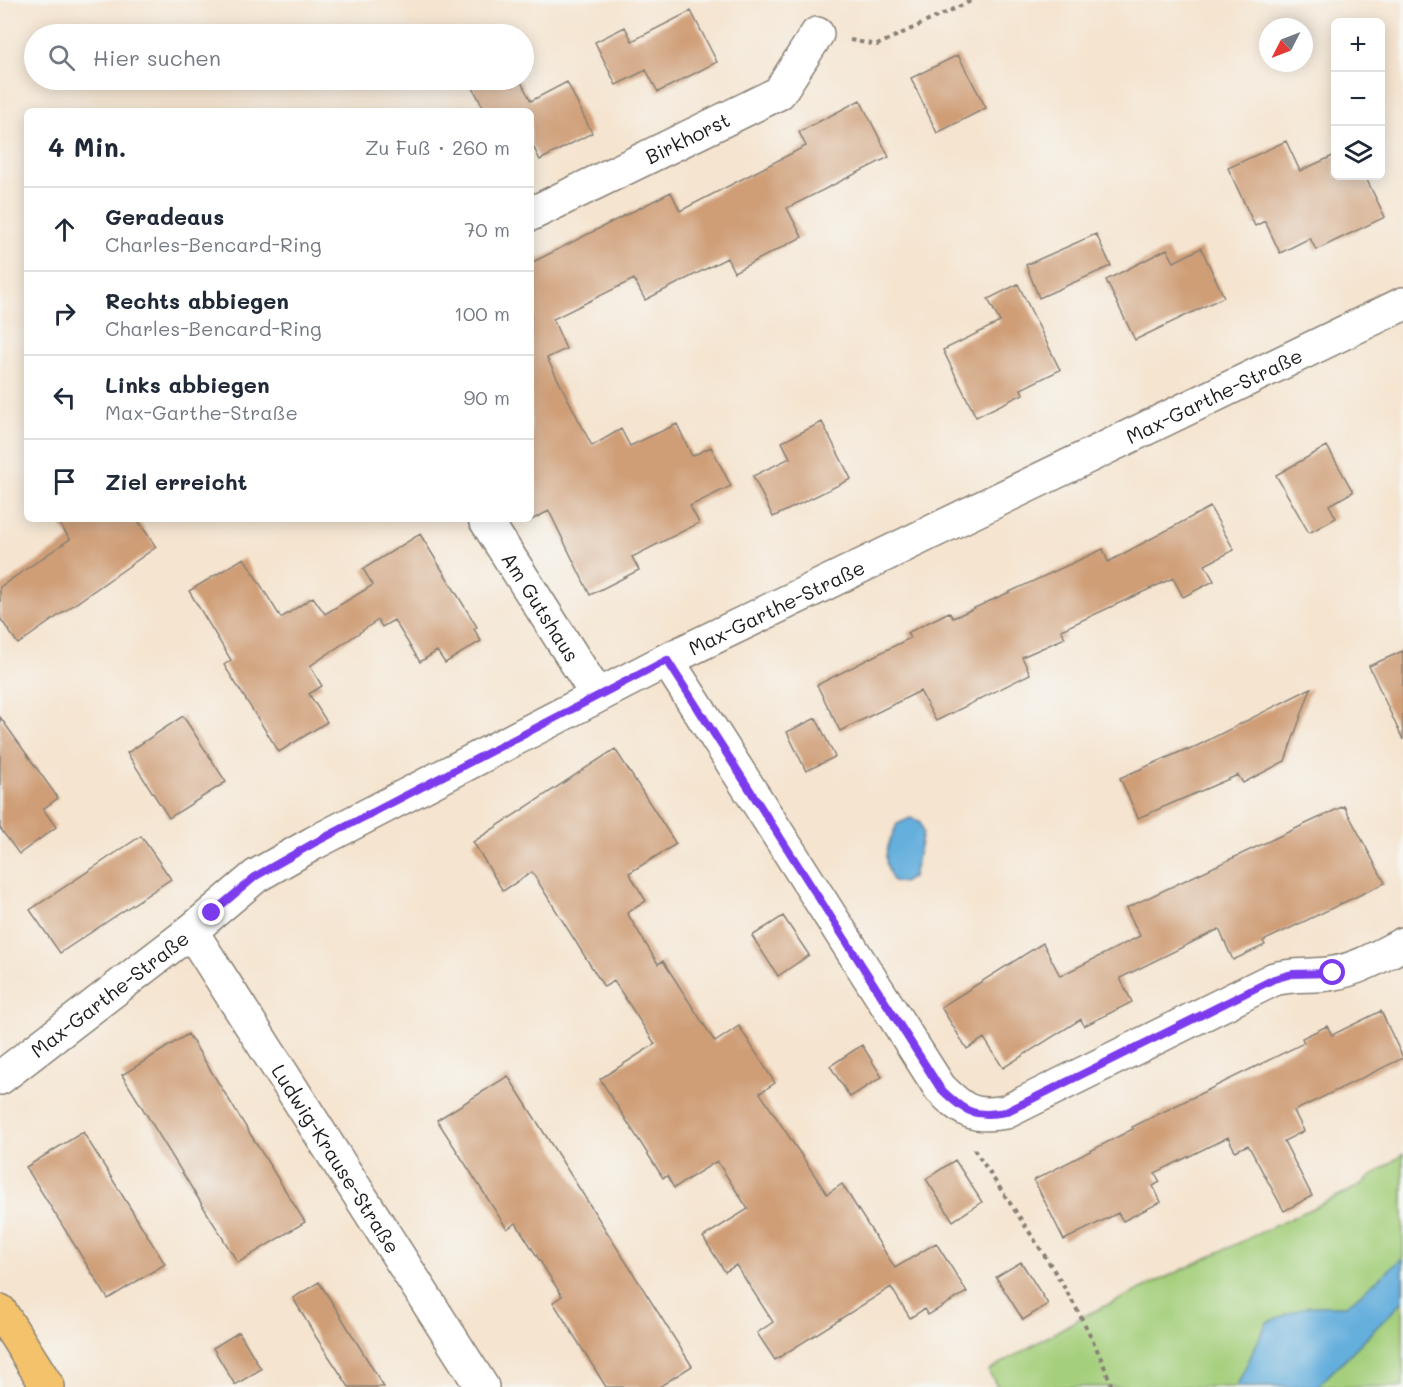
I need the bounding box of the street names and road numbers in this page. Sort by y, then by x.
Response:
street label: Birkhorst [641,106,734,169]
street label: Max-Garthe-Straße [1121,342,1306,449]
street label: Am Gutshaus [496,547,585,666]
street label: Max-Garthe-Straße [684,553,869,661]
street label: Max-Garthe-Straße [25,925,194,1063]
street label: Ludwig-Krause-Straße [266,1059,406,1258]

